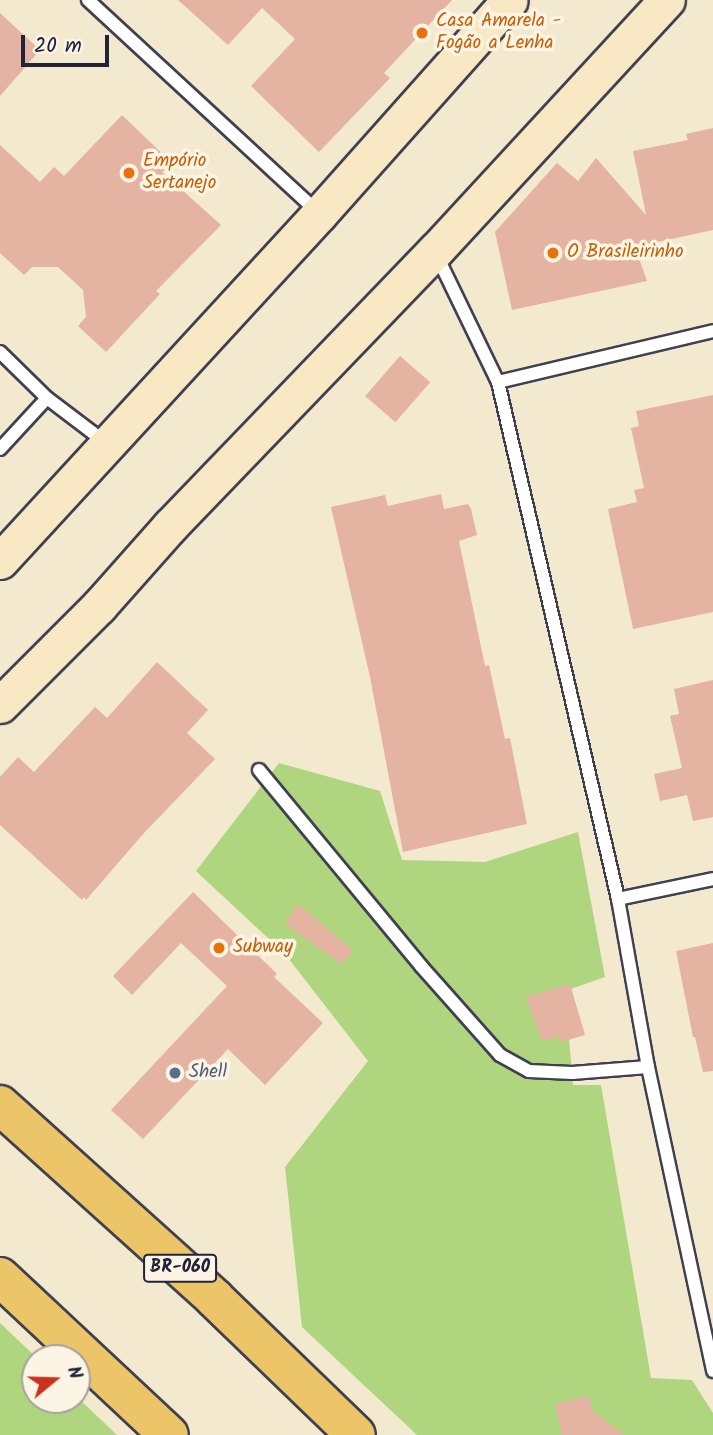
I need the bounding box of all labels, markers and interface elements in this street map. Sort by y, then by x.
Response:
place label: Casa Amarela - Fogão a Lenha [436,11,561,55]
scale bar [24,21,112,65]
marker: Casa Amarela - Fogão a Lenha [414,25,430,41]
text: 20 m [34,30,82,63]
place label: Empório Sertanejo [143,151,216,195]
marker: Empório Sertanejo [121,165,137,181]
place label: O Brasileirinho [567,242,684,264]
marker: O Brasileirinho [545,245,561,261]
place label: Subway [233,937,293,959]
marker: Subway [211,940,227,956]
place label: Shell [189,1062,227,1084]
marker: Shell [167,1065,183,1081]
road number: BR-060 [142,1254,218,1282]
north arrow [21,1344,91,1414]
text: N [58,1362,90,1383]

